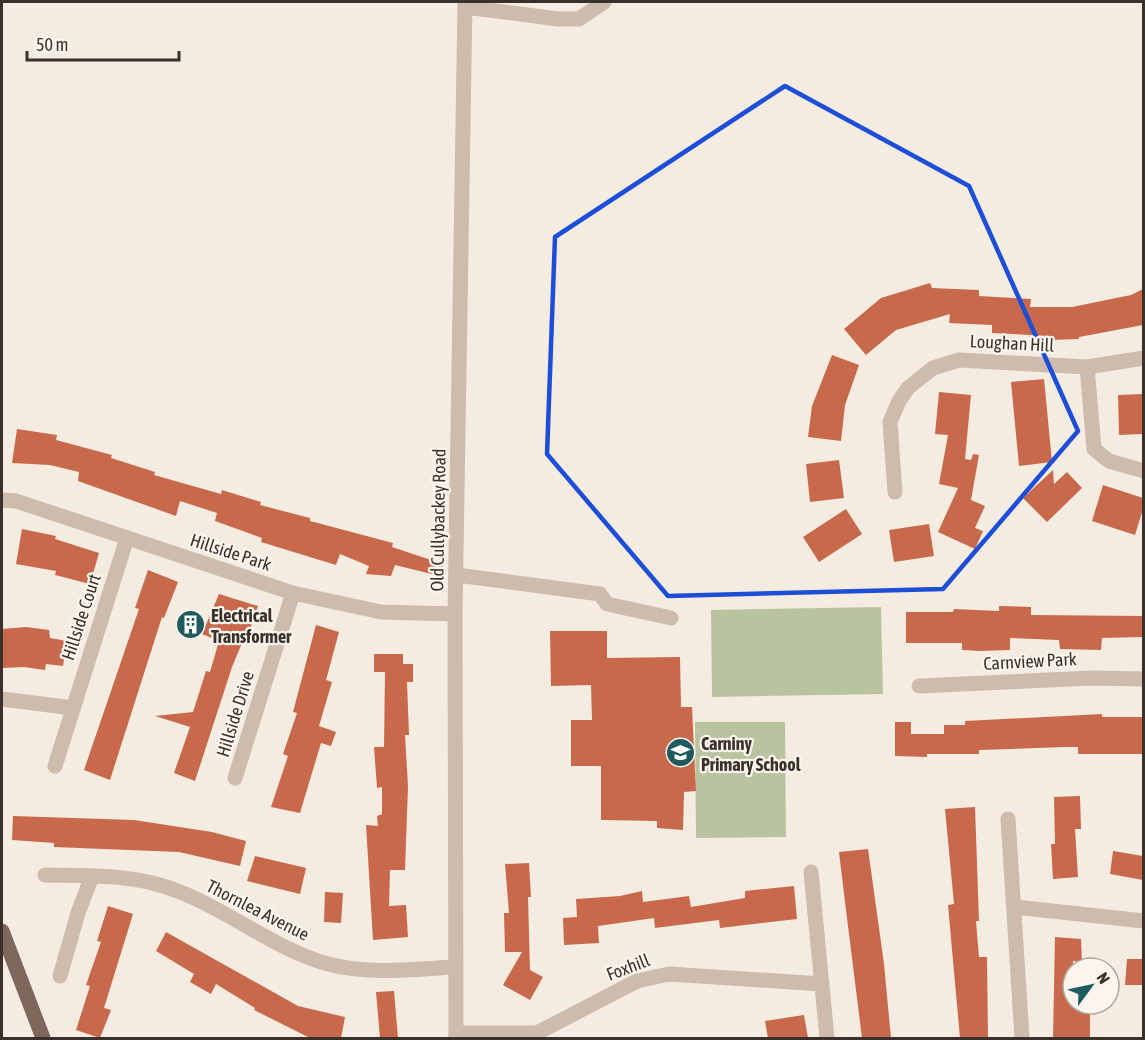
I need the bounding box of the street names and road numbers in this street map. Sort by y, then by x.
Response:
street label: Loughan Hill [969,330,1055,356]
street label: Old Cullybackey Road [426,448,450,592]
street label: Hillside Park [188,529,274,575]
street label: Hillside Court [57,571,105,663]
street label: Carnview Park [983,648,1077,674]
street label: Hillside Drive [212,668,258,760]
street label: Thornlea Avenue [203,875,313,945]
street label: Foxhill [603,949,653,985]

